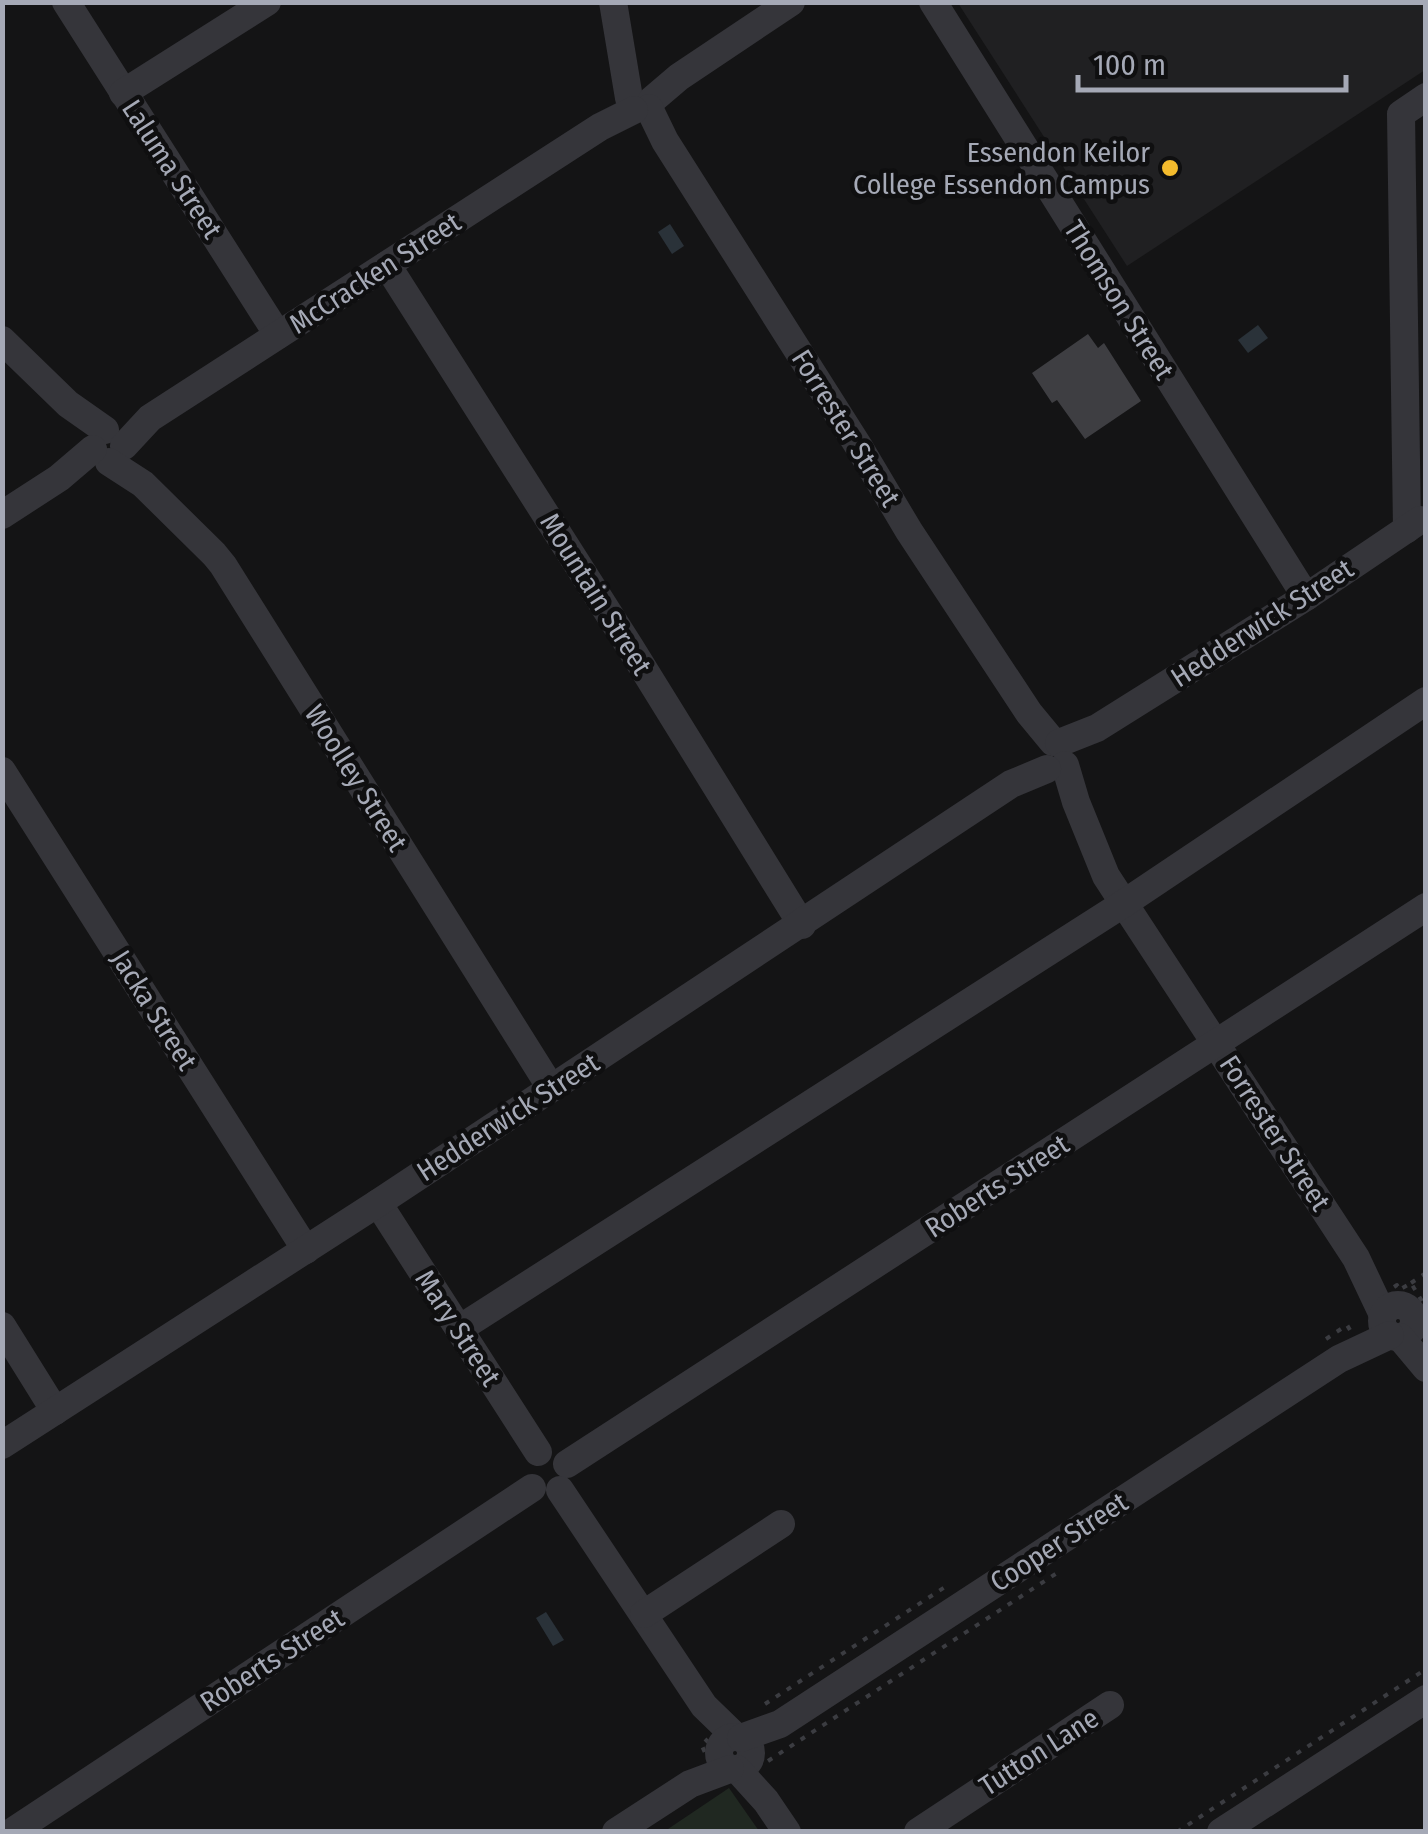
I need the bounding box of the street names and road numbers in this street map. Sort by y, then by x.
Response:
street label: Laluma Street [115,94,229,245]
street label: McCracken Street [283,205,467,341]
street label: Thomson Street [1057,215,1181,386]
street label: Forrester Street [785,344,908,513]
street label: Mountain Street [533,507,659,681]
street label: Hedderwick Street [1165,551,1360,694]
street label: Woolley Street [298,699,415,858]
street label: Jacka Street [104,944,204,1077]
street label: Hedderwick Street [411,1045,606,1188]
street label: Forrester Street [1213,1049,1338,1217]
street label: Roberts Street [919,1127,1076,1245]
street label: Mary Street [408,1264,508,1393]
street label: Cooper Street [984,1485,1135,1599]
street label: Roberts Street [194,1601,351,1719]
street label: Tutton Lane [973,1701,1105,1803]

